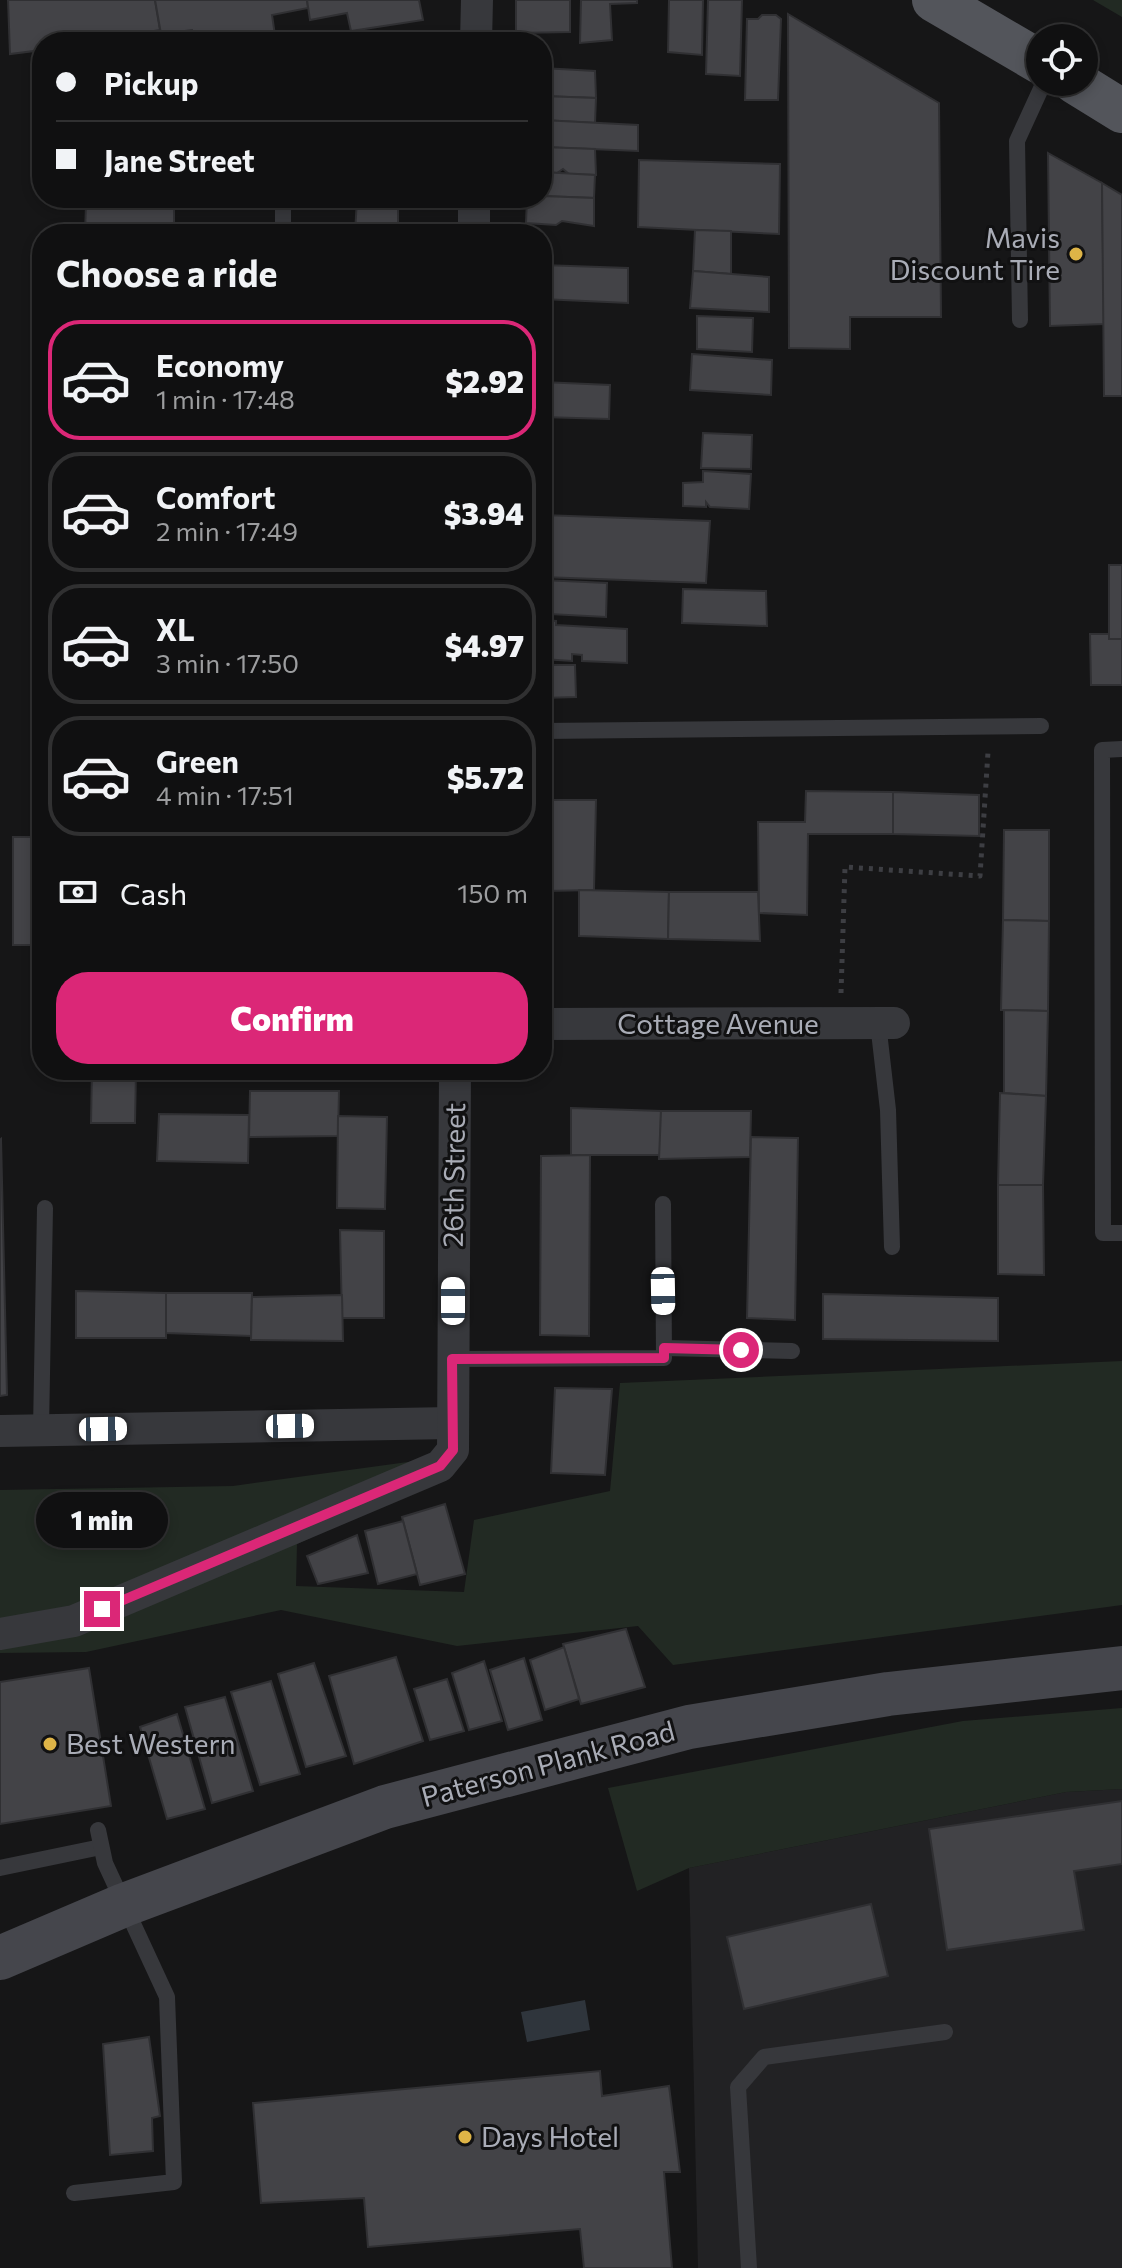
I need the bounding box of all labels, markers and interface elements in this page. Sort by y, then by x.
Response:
map controls [1026,24,1098,96]
button: locate [1026,24,1098,96]
text: Pickup [104,64,198,101]
text: Jane Street [104,141,255,178]
place label: Mavis Discount Tire [890,220,1060,286]
marker: Mavis Discount Tire [1067,245,1085,263]
text: Choose a ride [56,250,277,294]
icon: car [60,344,132,416]
text: Economy [156,346,284,383]
text: $2.92 [445,362,524,399]
text: 1 min · 17:48 [156,383,295,414]
icon: car [60,476,132,548]
text: Comfort [156,478,275,515]
text: $3.94 [444,494,524,531]
text: 2 min · 17:49 [156,515,298,546]
icon: car [60,608,132,680]
text: XL [156,610,195,647]
text: $4.97 [445,626,524,663]
text: 3 min · 17:50 [156,647,299,678]
icon: car [60,740,132,812]
text: Green [156,742,239,779]
text: $5.72 [447,758,524,795]
text: 4 min · 17:51 [156,779,294,810]
icon: cash [56,870,100,914]
text: Cash [120,874,187,911]
text: 150 m [457,877,528,908]
button: Confirm [56,972,528,1064]
street label: Cottage Avenue [617,1006,819,1040]
street label: 26th Street [435,1102,471,1248]
car [651,1267,675,1315]
car [441,1277,465,1325]
route start [723,1332,759,1368]
car [266,1414,314,1438]
car [79,1417,127,1441]
callout: 1 min [36,1493,168,1549]
text: 1 min [71,1504,133,1535]
route end [84,1591,120,1627]
street label: Paterson Plank Road [417,1713,678,1813]
place label: Best Western [66,1726,236,1760]
marker: Best Western [41,1735,59,1753]
place label: Days Hotel [481,2119,619,2153]
marker: Days Hotel [456,2128,474,2146]

